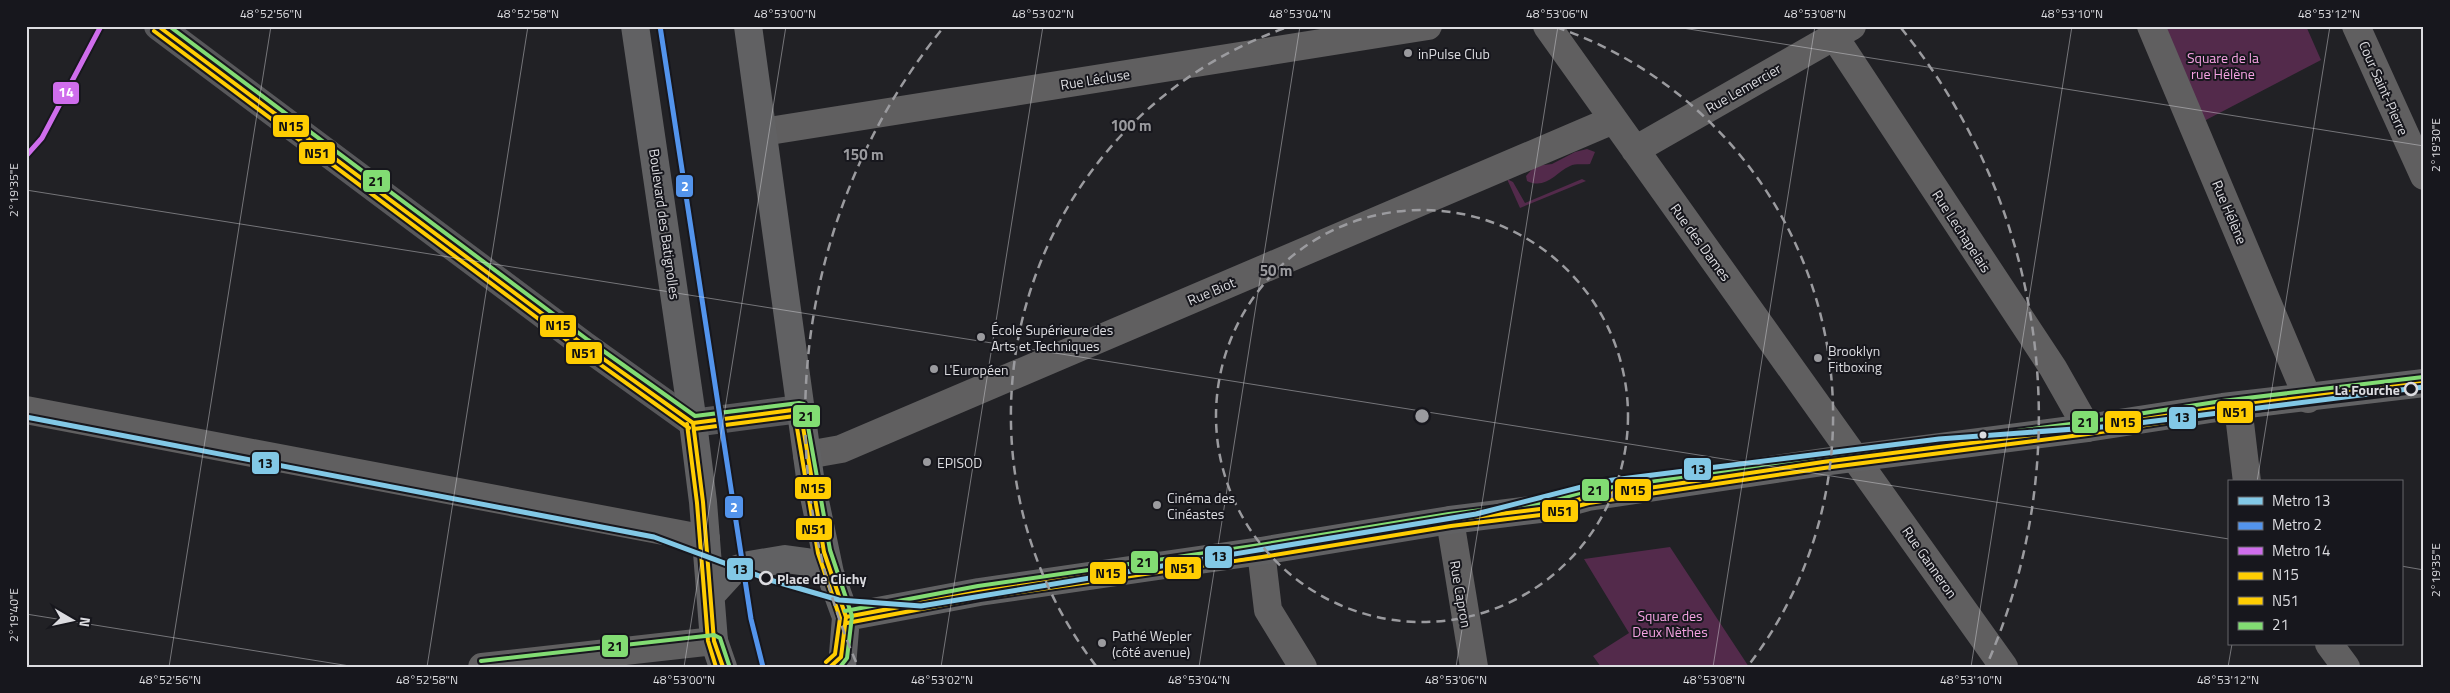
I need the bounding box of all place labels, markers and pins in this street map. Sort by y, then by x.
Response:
place label: inPulse Club [1418,43,1490,64]
marker: inPulse Club [1402,47,1414,59]
place label: École Supérieure des Arts et Techniques [991,319,1113,356]
marker: École Supérieure des Arts et Techniques [975,331,987,343]
place label: Brooklyn Fitboxing [1828,340,1882,377]
marker: Brooklyn Fitboxing [1812,352,1824,364]
place label: L'Européen [944,359,1009,380]
marker: L'Européen [928,363,940,375]
place label: La Fourche [2334,379,2400,400]
marker: La Fourche [2404,382,2418,396]
centre of rings [1413,407,1431,425]
unlabelled marker [1978,430,1988,440]
place label: EPISOD [937,452,982,473]
marker: EPISOD [921,456,933,468]
place label: Cinéma des Cinéastes [1167,487,1235,524]
marker: Cinéma des Cinéastes [1151,499,1163,511]
place label: Place de Clichy [777,568,866,589]
marker: Place de Clichy [759,571,773,585]
place label: Pathé Wepler (côté avenue) [1112,625,1192,662]
marker: Pathé Wepler (côté avenue) [1096,637,1108,649]

